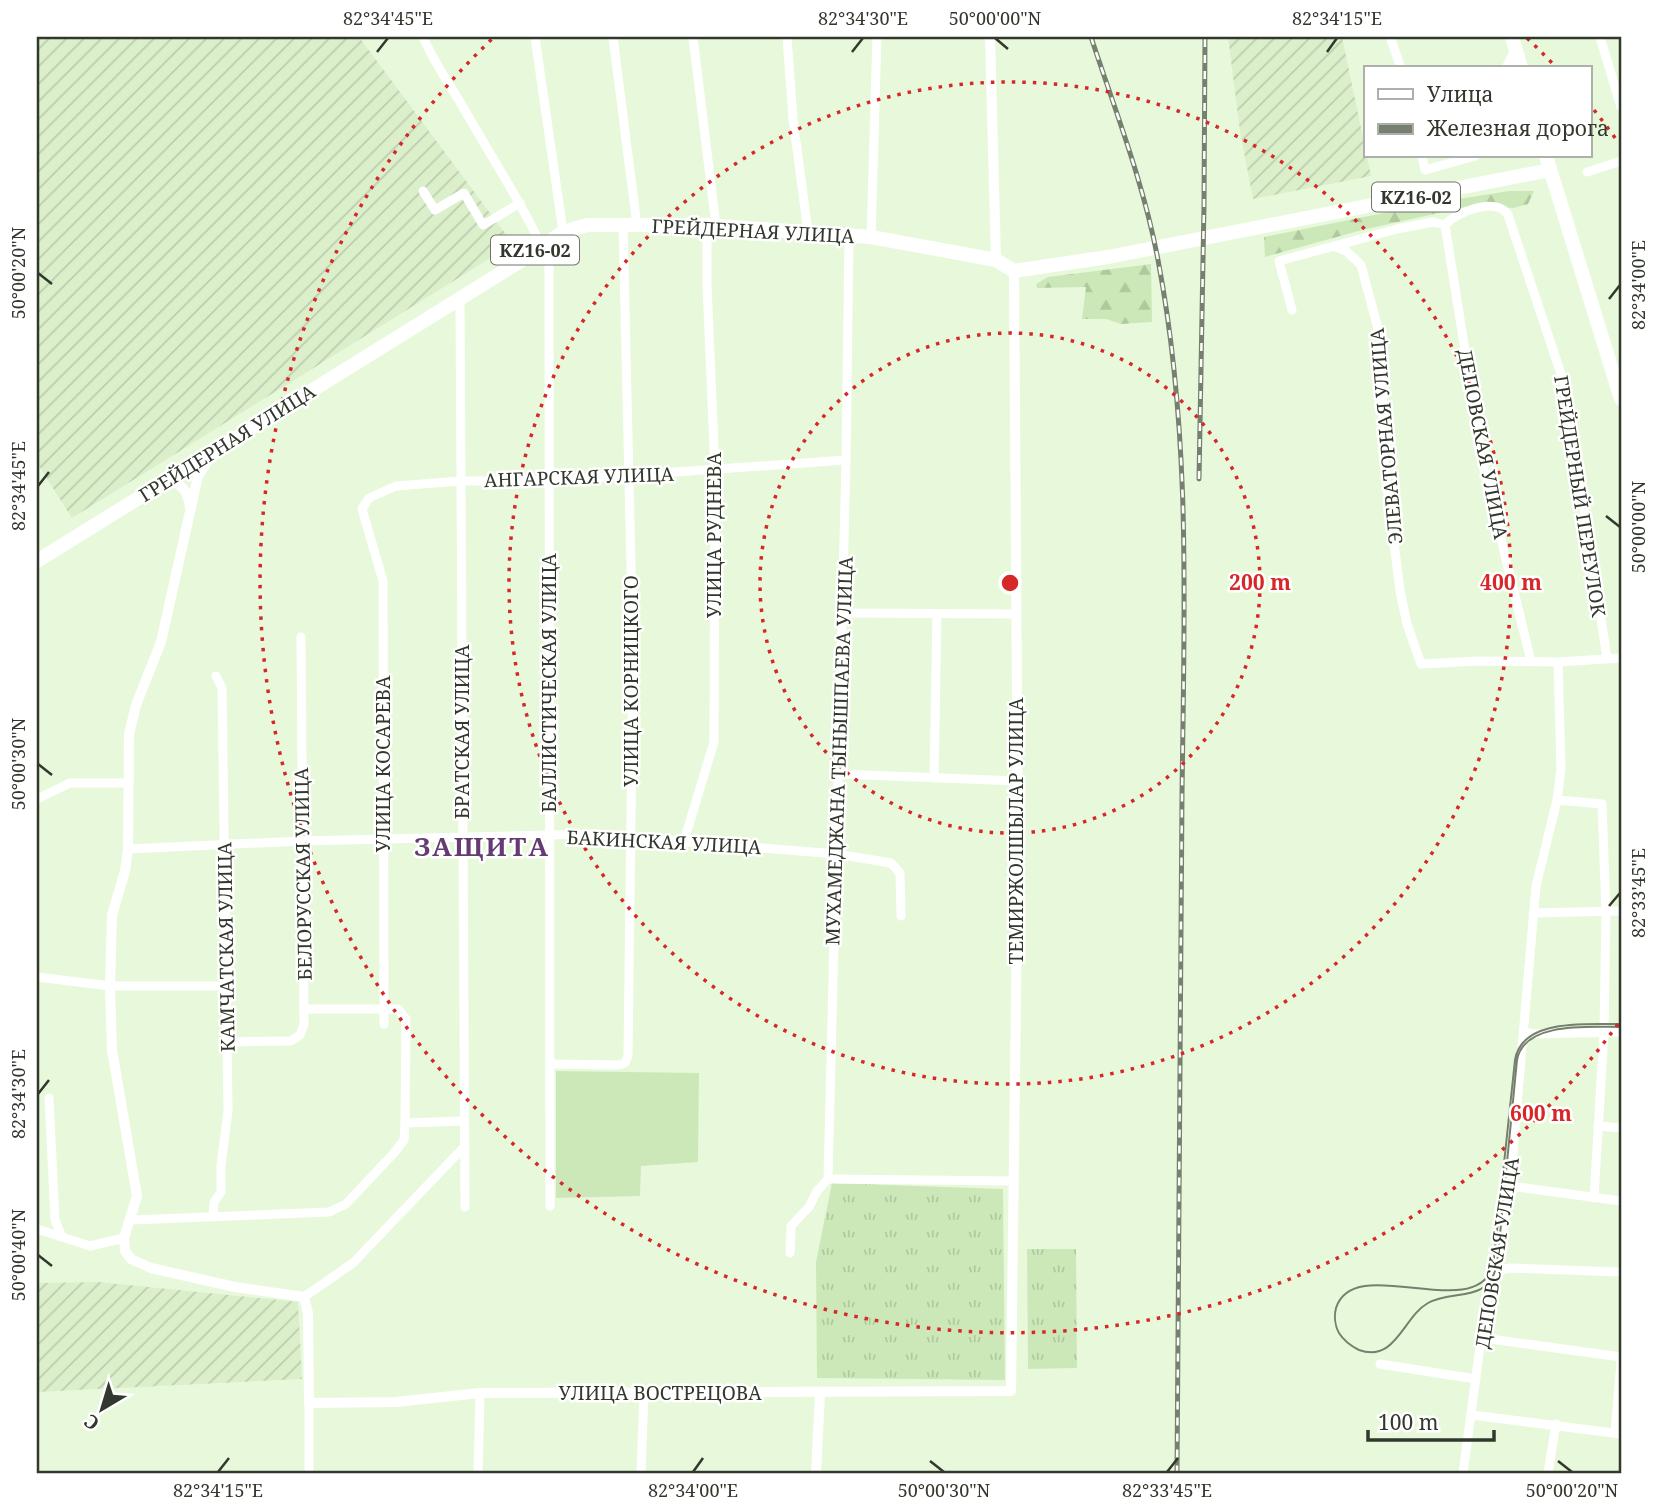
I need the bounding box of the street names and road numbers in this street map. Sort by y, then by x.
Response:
road number: KZ16-02 [1372,182,1460,212]
street label: ГРЕЙДЕРНАЯ УЛИЦА [651,213,856,249]
road number: KZ16-02 [491,236,579,264]
street label: ЭЛЕВАТОРНАЯ УЛИЦА [1364,326,1408,545]
street label: ДЕПОВСКАЯ УЛИЦА [1452,347,1514,542]
street label: ГРЕЙДЕРНЫЙ ПЕРЕУЛОК [1548,373,1612,619]
street label: ГРЕЙДЕРНАЯ УЛИЦА [134,378,321,508]
street label: УЛИЦА РУДНЕВА [701,451,727,618]
street label: АНГАРСКАЯ УЛИЦА [484,461,675,493]
street label: БАЛЛИСТИЧЕСКАЯ УЛИЦА [536,553,562,813]
street label: МУХАМЕДЖАНА ТЫНЫШПАЕВА УЛИЦА [819,555,859,946]
street label: УЛИЦА КОРНИЦКОГО [618,575,644,787]
street label: БРАТСКАЯ УЛИЦА [449,644,475,819]
street label: УЛИЦА КОСАРЕВА [370,675,396,852]
street label: ТЕМИРЖОЛШЫЛАР УЛИЦА [1003,697,1029,964]
street label: БЕЛОРУССКАЯ УЛИЦА [288,767,318,981]
street label: БАКИНСКАЯ УЛИЦА [566,824,763,860]
street label: КАМЧАТСКАЯ УЛИЦА [211,841,241,1052]
street label: ДЕПОВСКАЯ УЛИЦА [1469,1155,1525,1350]
street label: УЛИЦА ВОСТРЕЦОВА [558,1380,762,1406]

